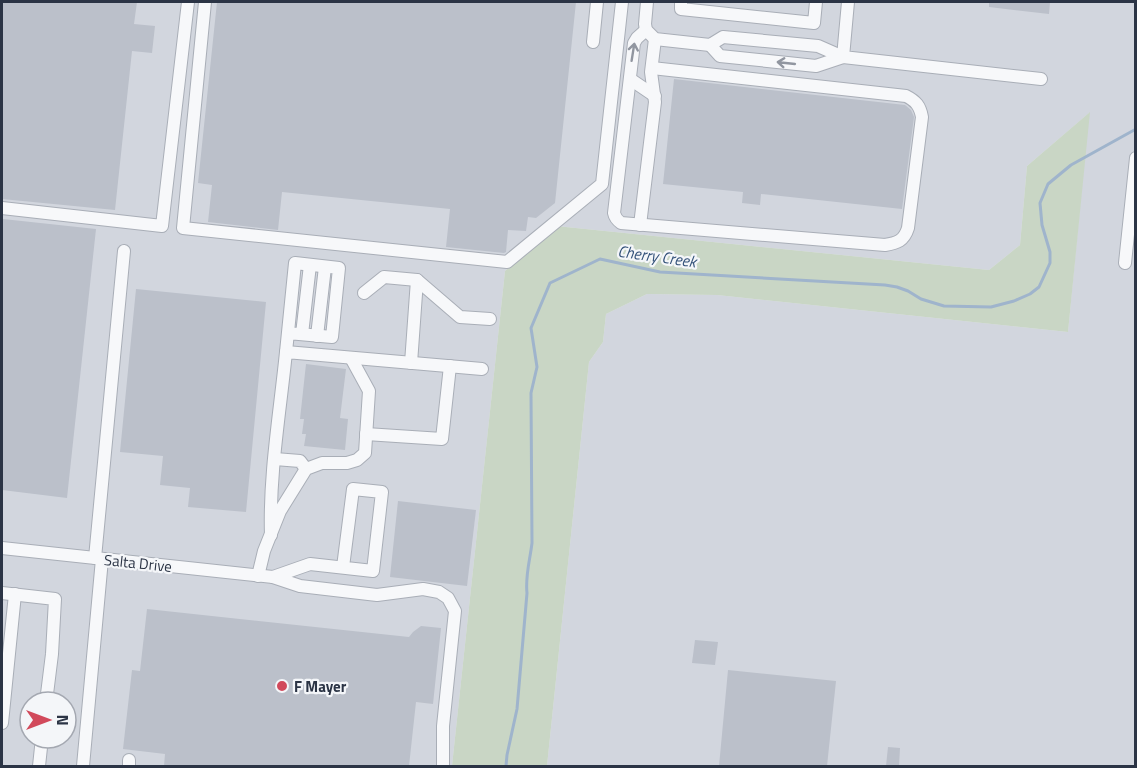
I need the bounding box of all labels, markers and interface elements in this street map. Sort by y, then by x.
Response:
one-way arrow [628,43,639,62]
one-way arrow [776,57,796,68]
water label: Cherry Creek [616,239,700,274]
street label: Salta Drive [103,548,173,578]
place label: F Mayer [294,675,347,698]
marker: F Mayer [275,679,289,693]
north arrow [18,690,78,750]
text: N [51,714,75,726]

